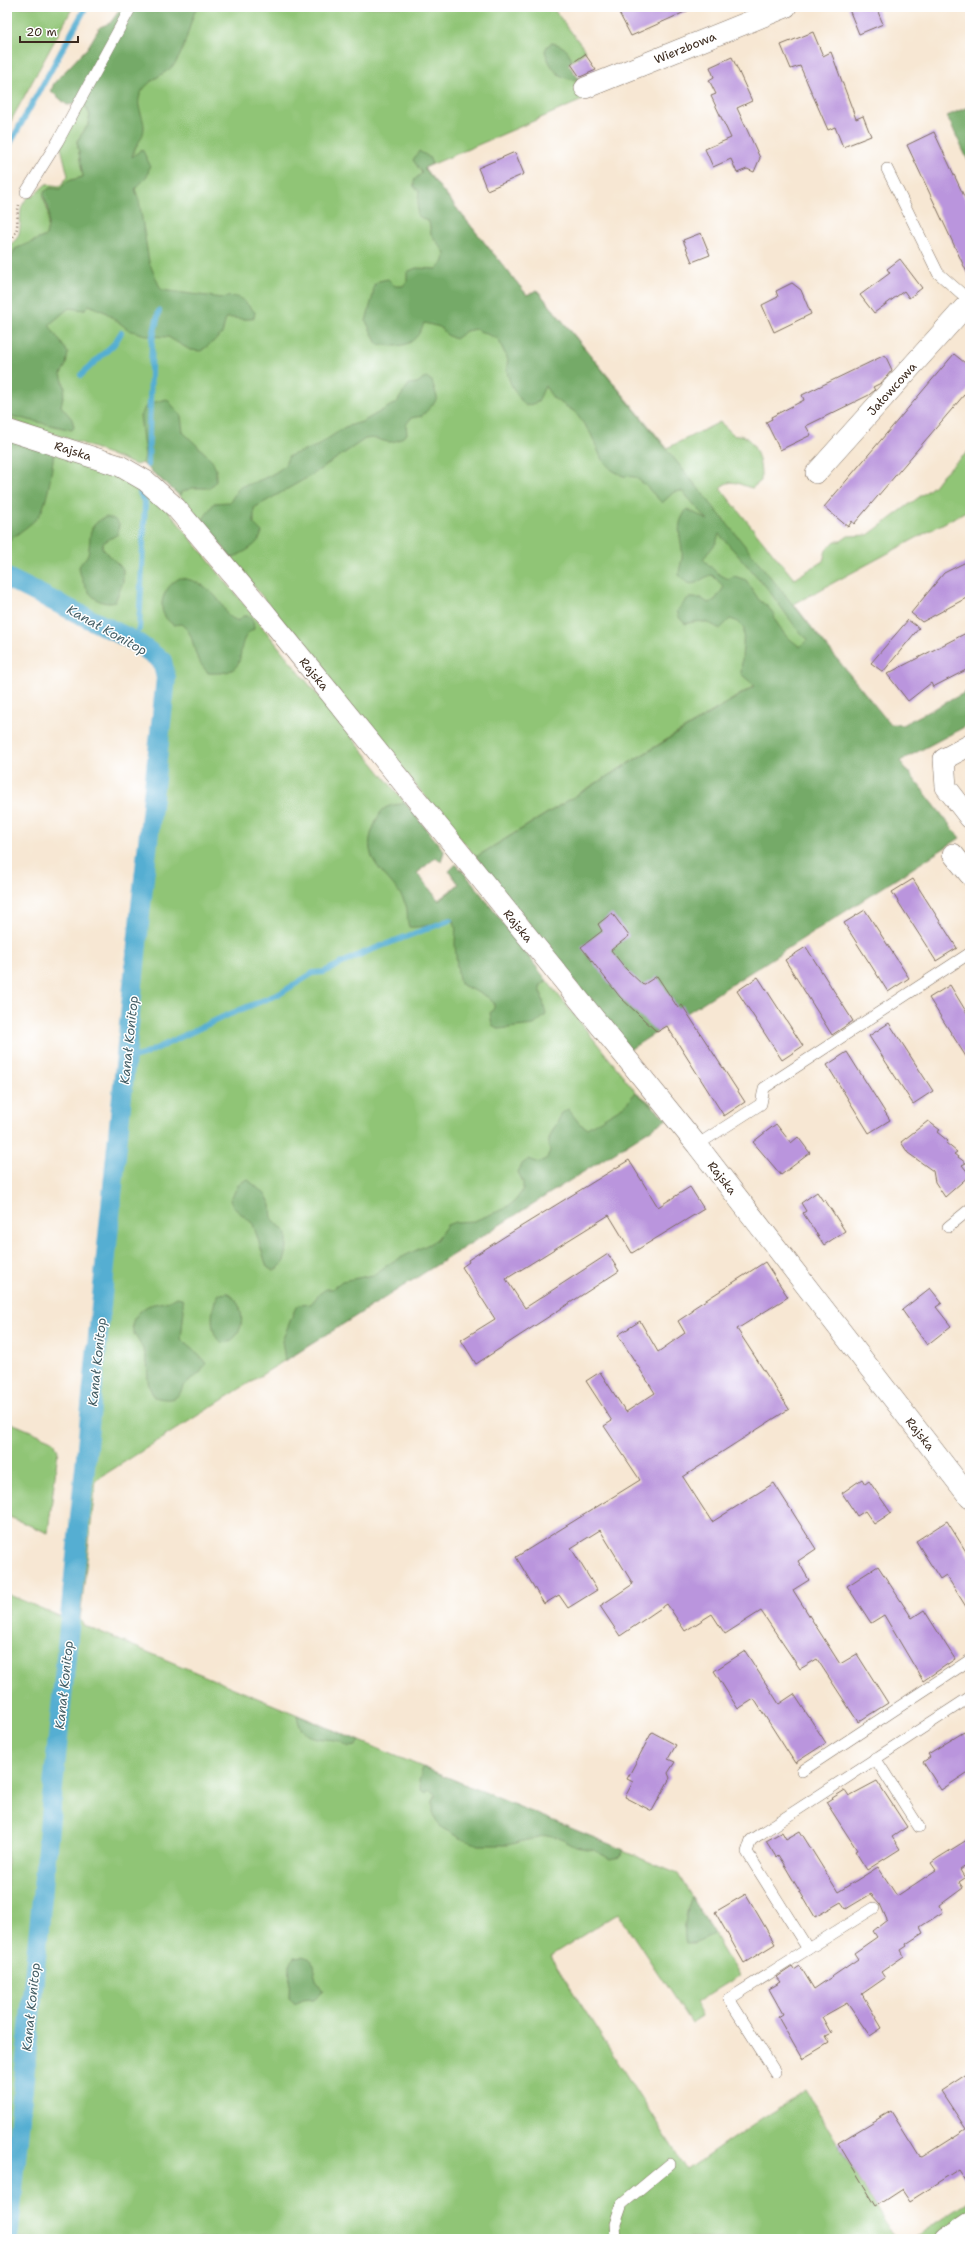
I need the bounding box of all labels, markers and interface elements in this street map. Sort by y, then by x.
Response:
scale bar [20,18,78,44]
text: 20 m [26,24,57,40]
street label: Wierzbowa [652,28,719,68]
street label: Jałowcowa [864,358,921,419]
street label: Rajska [52,437,94,465]
water label: Kanał Konitop [64,601,150,659]
street label: Rajska [296,654,333,694]
street label: Rajska [500,906,537,946]
water label: Kanał Konitop [116,995,142,1085]
street label: Rajska [704,1158,740,1198]
water label: Kanał Konitop [84,1317,110,1407]
street label: Rajska [902,1414,938,1454]
water label: Kanał Konitop [51,1640,77,1730]
water label: Kanał Konitop [18,1962,44,2052]

